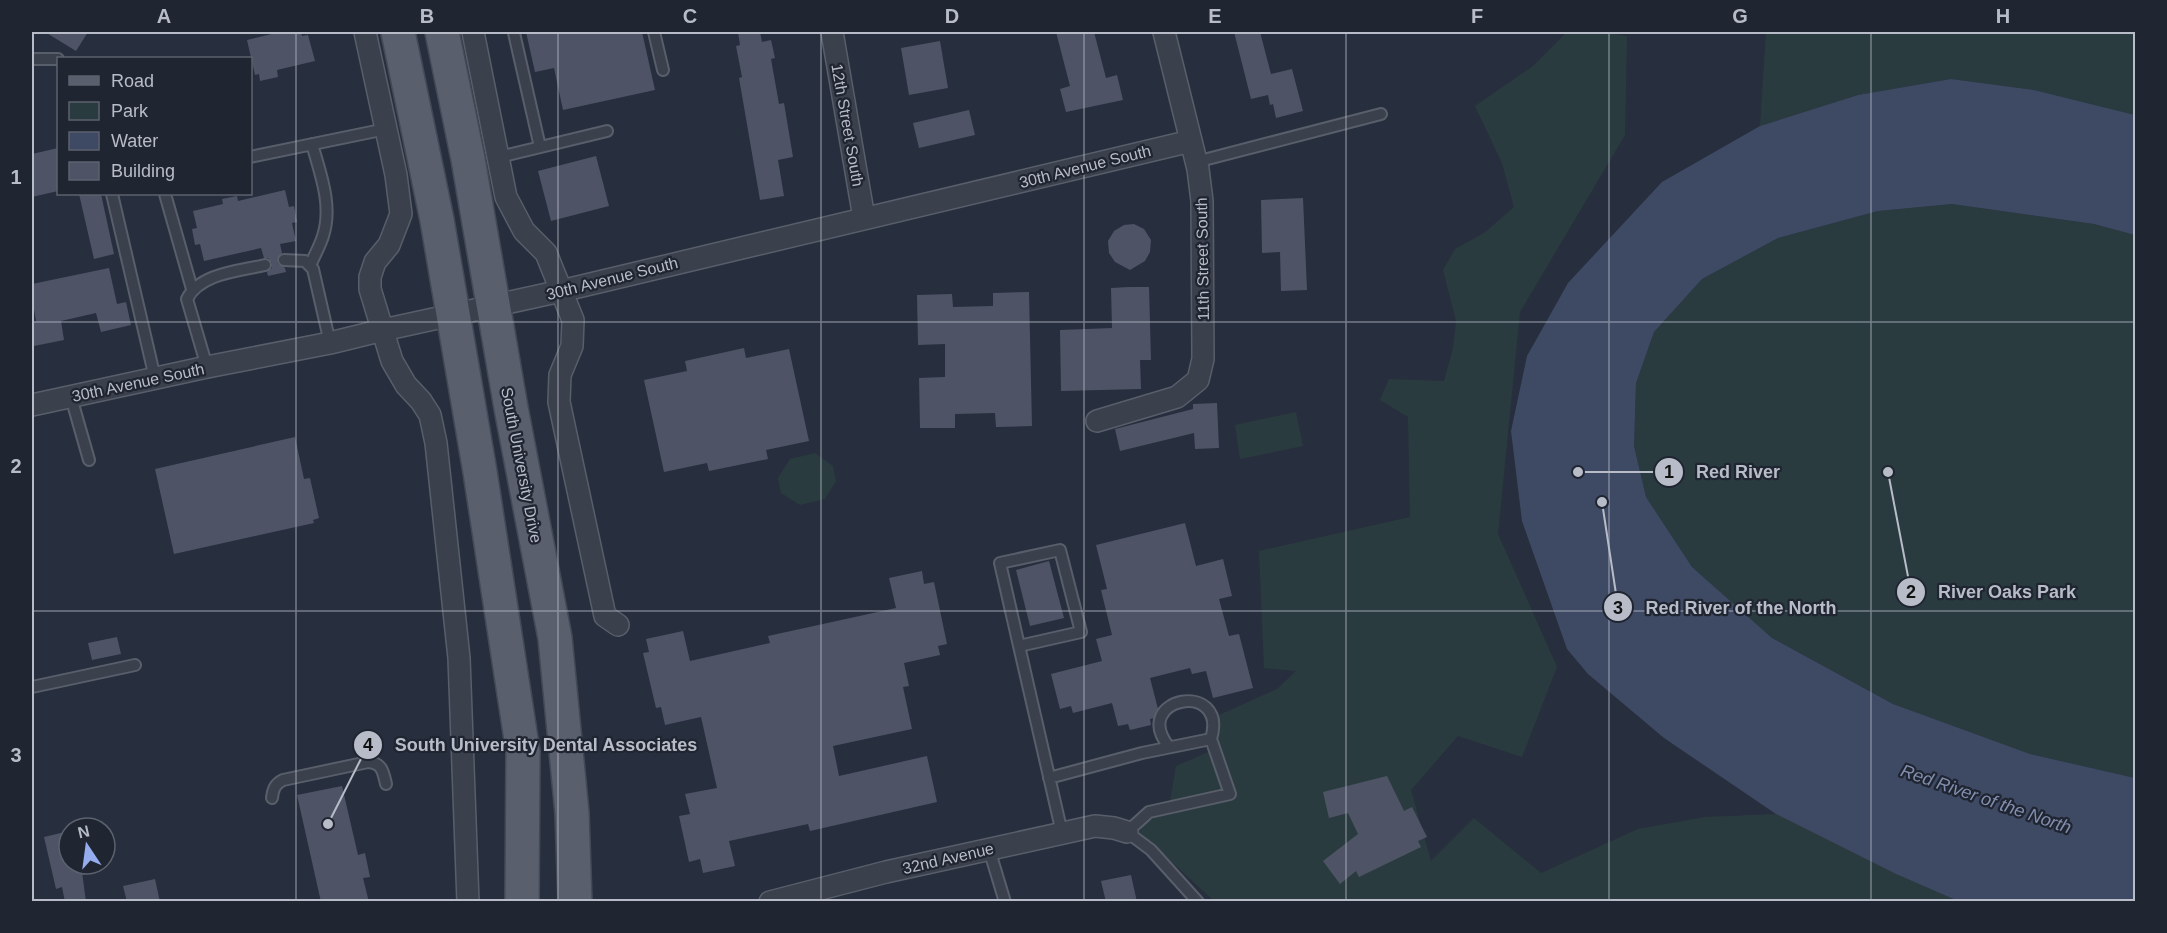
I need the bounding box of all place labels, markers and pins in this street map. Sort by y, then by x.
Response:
callout: Red River [1654,454,1792,490]
callout: River Oaks Park [1896,574,2088,610]
callout: Red River of the North [1603,589,1848,625]
callout: South University Dental Associates [353,727,710,763]

